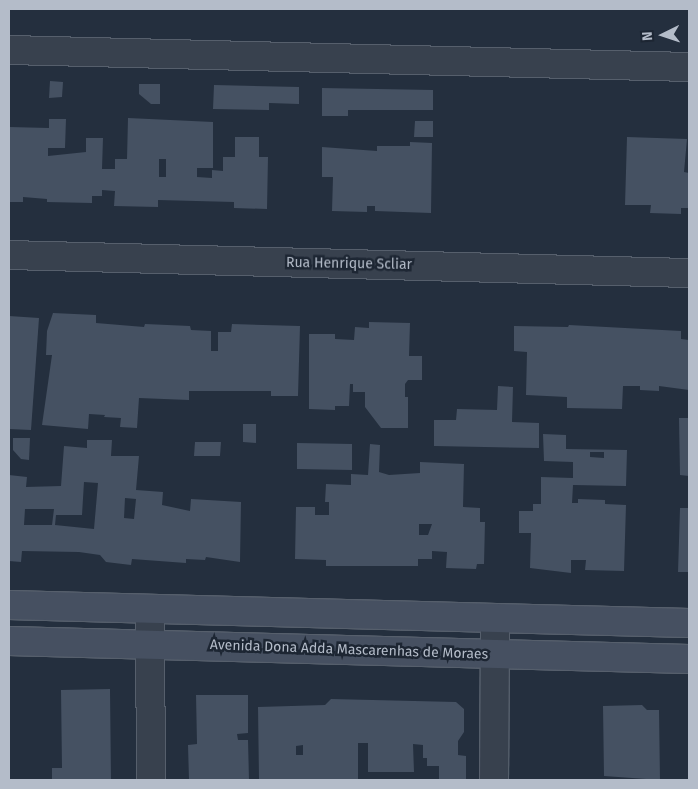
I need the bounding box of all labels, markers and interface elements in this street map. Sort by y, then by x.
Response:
north arrow [638,10,688,60]
text: N [639,31,656,41]
street label: Rua Henrique Scliar [286,255,412,273]
street label: Avenida Dona Adda Mascarenhas de Moraes [210,637,488,663]

